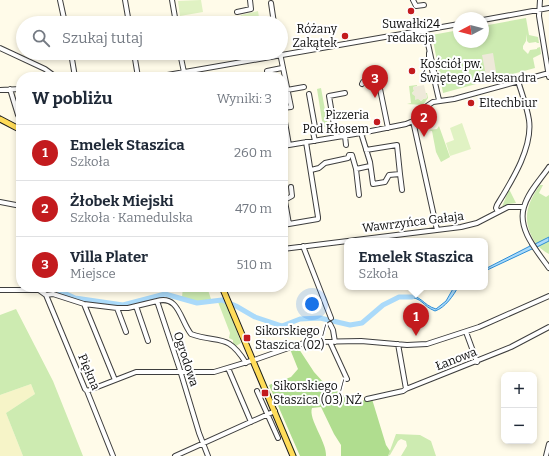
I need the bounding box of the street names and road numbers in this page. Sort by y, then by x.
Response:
street label: Wawrzyńca Gałaja [361,209,465,235]
street label: Ogrodowa [171,330,202,389]
street label: Łanowa [433,345,479,373]
street label: Piękna [75,352,103,393]

